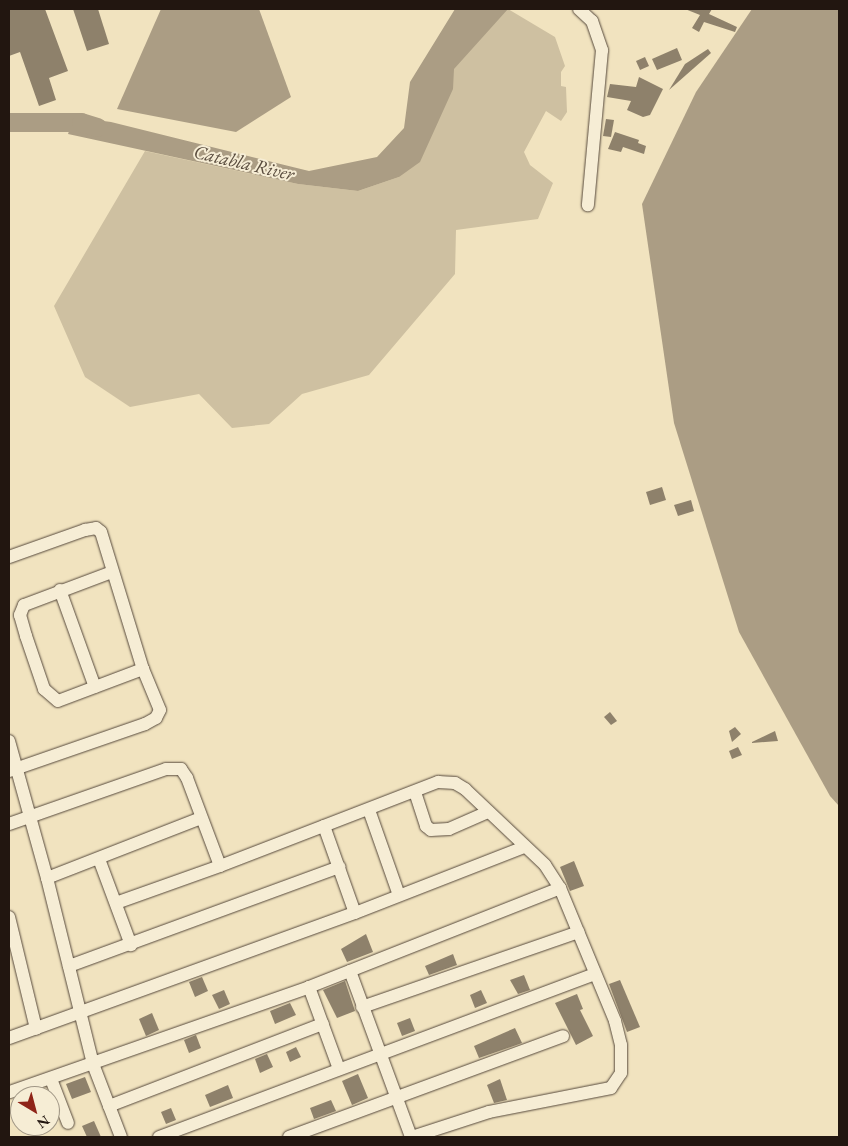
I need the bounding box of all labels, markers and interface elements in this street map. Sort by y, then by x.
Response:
water label: Catabla River [191,140,297,186]
north arrow [10,1086,60,1136]
text: N [33,1112,53,1133]

